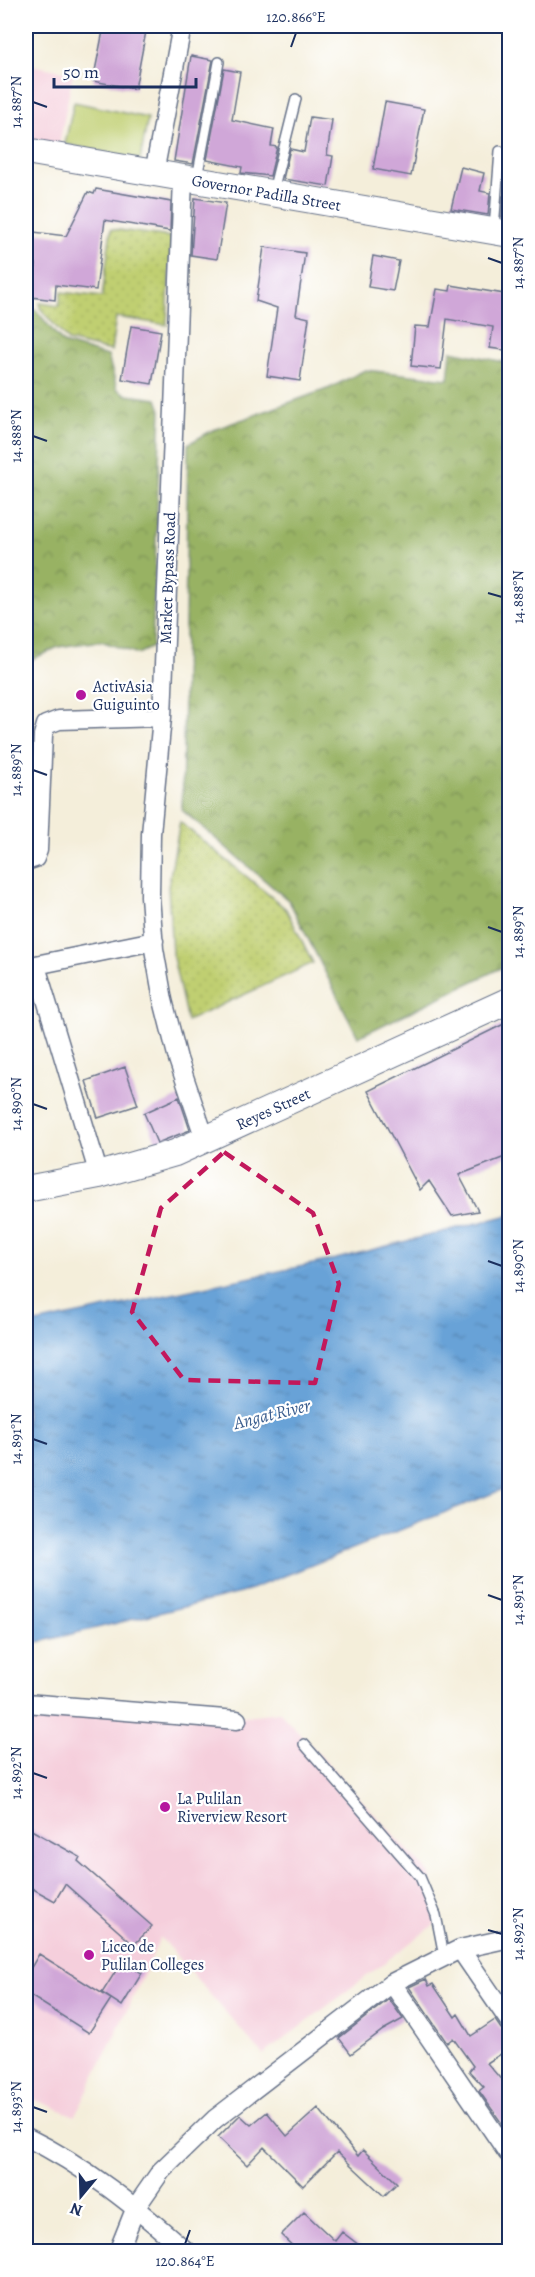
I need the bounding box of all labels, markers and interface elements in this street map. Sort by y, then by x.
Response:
text: 120.866°E [266,7,326,27]
scale bar [54,51,196,89]
text: 50 m [63,60,99,84]
text: 14.887°N [6,75,26,128]
street label: Governor Padilla Street [190,170,343,217]
text: 14.887°N [508,236,528,289]
text: 14.888°N [6,409,26,463]
street label: Market Bypass Road [155,511,181,644]
text: 14.888°N [508,570,528,624]
place label: ActivAsia Guiguinto [92,676,160,716]
marker: ActivAsia Guiguinto [74,688,88,702]
text: 14.889°N [6,743,26,797]
text: 14.889°N [508,905,528,959]
text: 14.890°N [6,1077,26,1131]
street label: Reyes Street [233,1083,314,1136]
text: 14.890°N [508,1239,528,1293]
water label: Angat River [230,1393,314,1435]
text: 14.891°N [6,1413,26,1465]
text: 14.891°N [508,1574,528,1626]
text: 14.892°N [6,1746,26,1800]
place label: La Pulilan Riverview Resort [177,1788,287,1828]
marker: La Pulilan Riverview Resort [158,1800,172,1814]
text: 14.892°N [508,1907,528,1961]
place label: Liceo de Pulilan Colleges [101,1936,204,1976]
marker: Liceo de Pulilan Colleges [82,1948,96,1962]
text: 14.893°N [6,2081,26,2133]
north arrow [51,2166,111,2226]
text: N [67,2197,86,2222]
text: 120.864°E [155,2251,215,2271]

